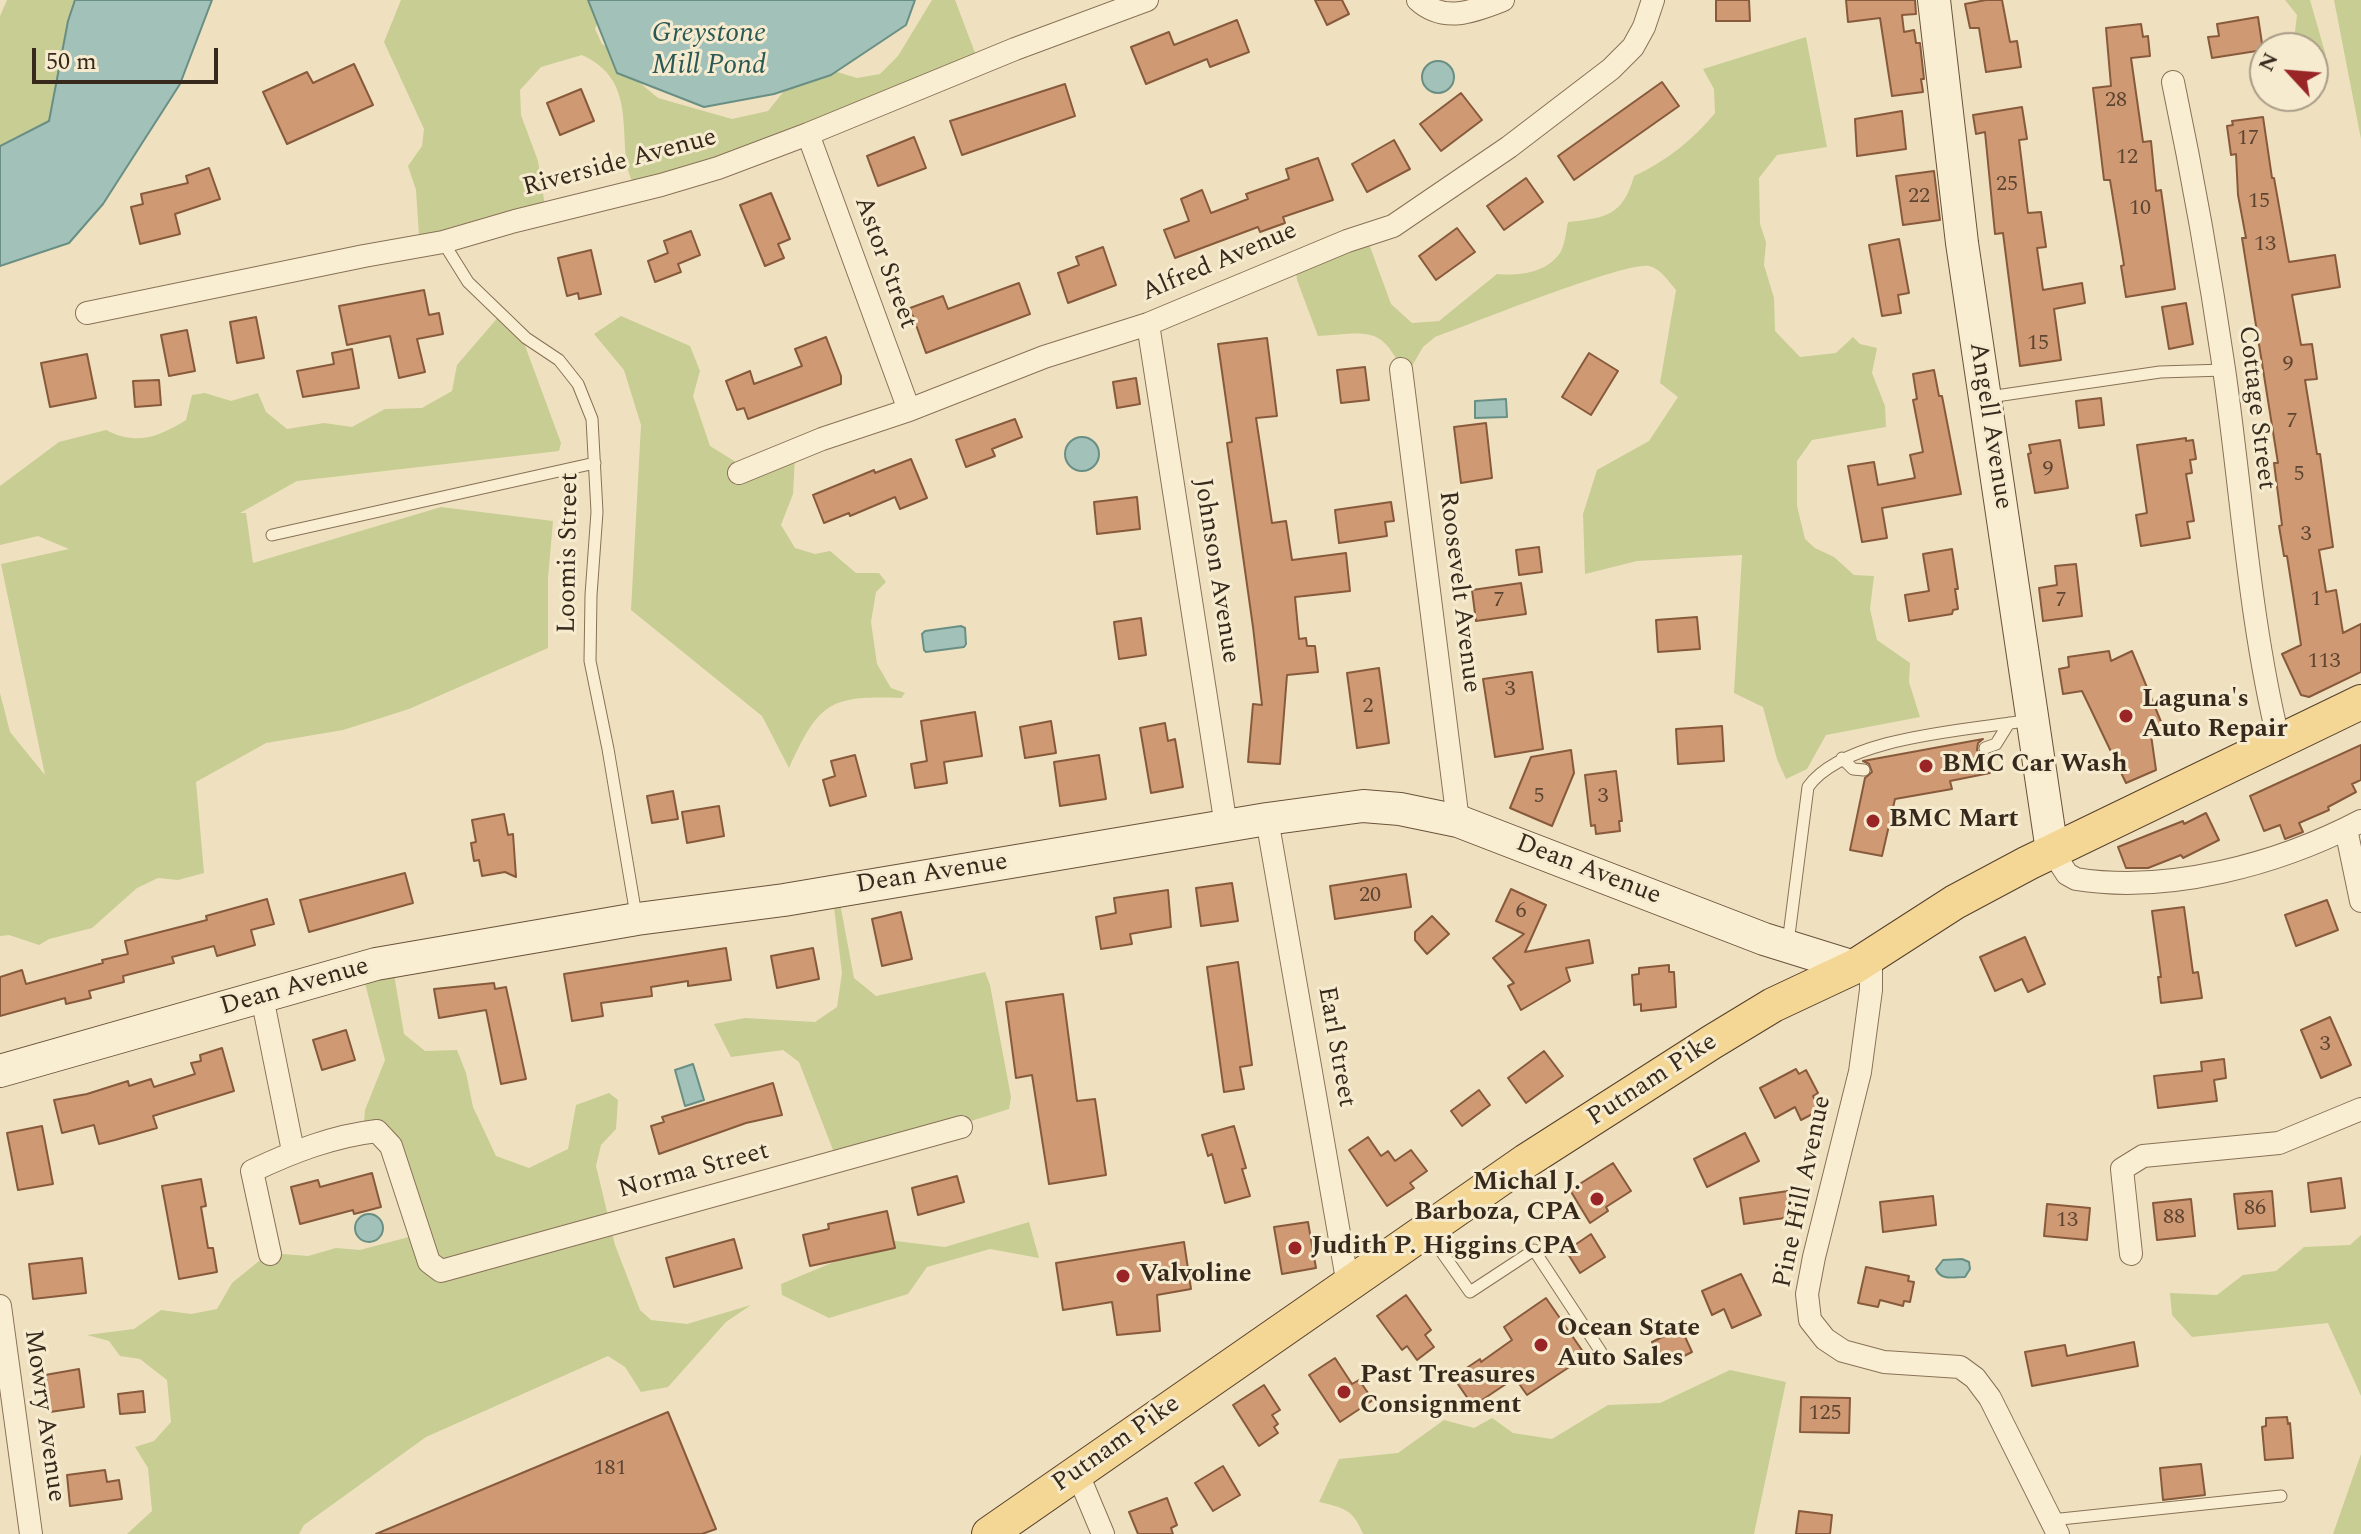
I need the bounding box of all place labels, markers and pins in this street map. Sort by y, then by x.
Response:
place label: Laguna's Auto Repair [2142,685,2287,746]
marker: Laguna's Auto Repair [2117,707,2135,725]
place label: BMC Car Wash [1942,750,2128,782]
marker: BMC Car Wash [1917,757,1935,775]
place label: BMC Mart [1889,805,2019,837]
marker: BMC Mart [1864,812,1882,830]
place label: Michal J. Barboza, CPA [1414,1168,1581,1230]
marker: Michal J. Barboza, CPA [1588,1190,1606,1208]
place label: Judith P. Higgins CPA [1311,1232,1578,1264]
marker: Judith P. Higgins CPA [1286,1239,1304,1257]
place label: Valvoline [1139,1260,1252,1292]
marker: Valvoline [1114,1267,1132,1285]
place label: Ocean State Auto Sales [1557,1314,1700,1376]
marker: Ocean State Auto Sales [1532,1336,1550,1354]
place label: Past Treasures Consignment [1360,1361,1536,1422]
marker: Past Treasures Consignment [1335,1383,1353,1401]

